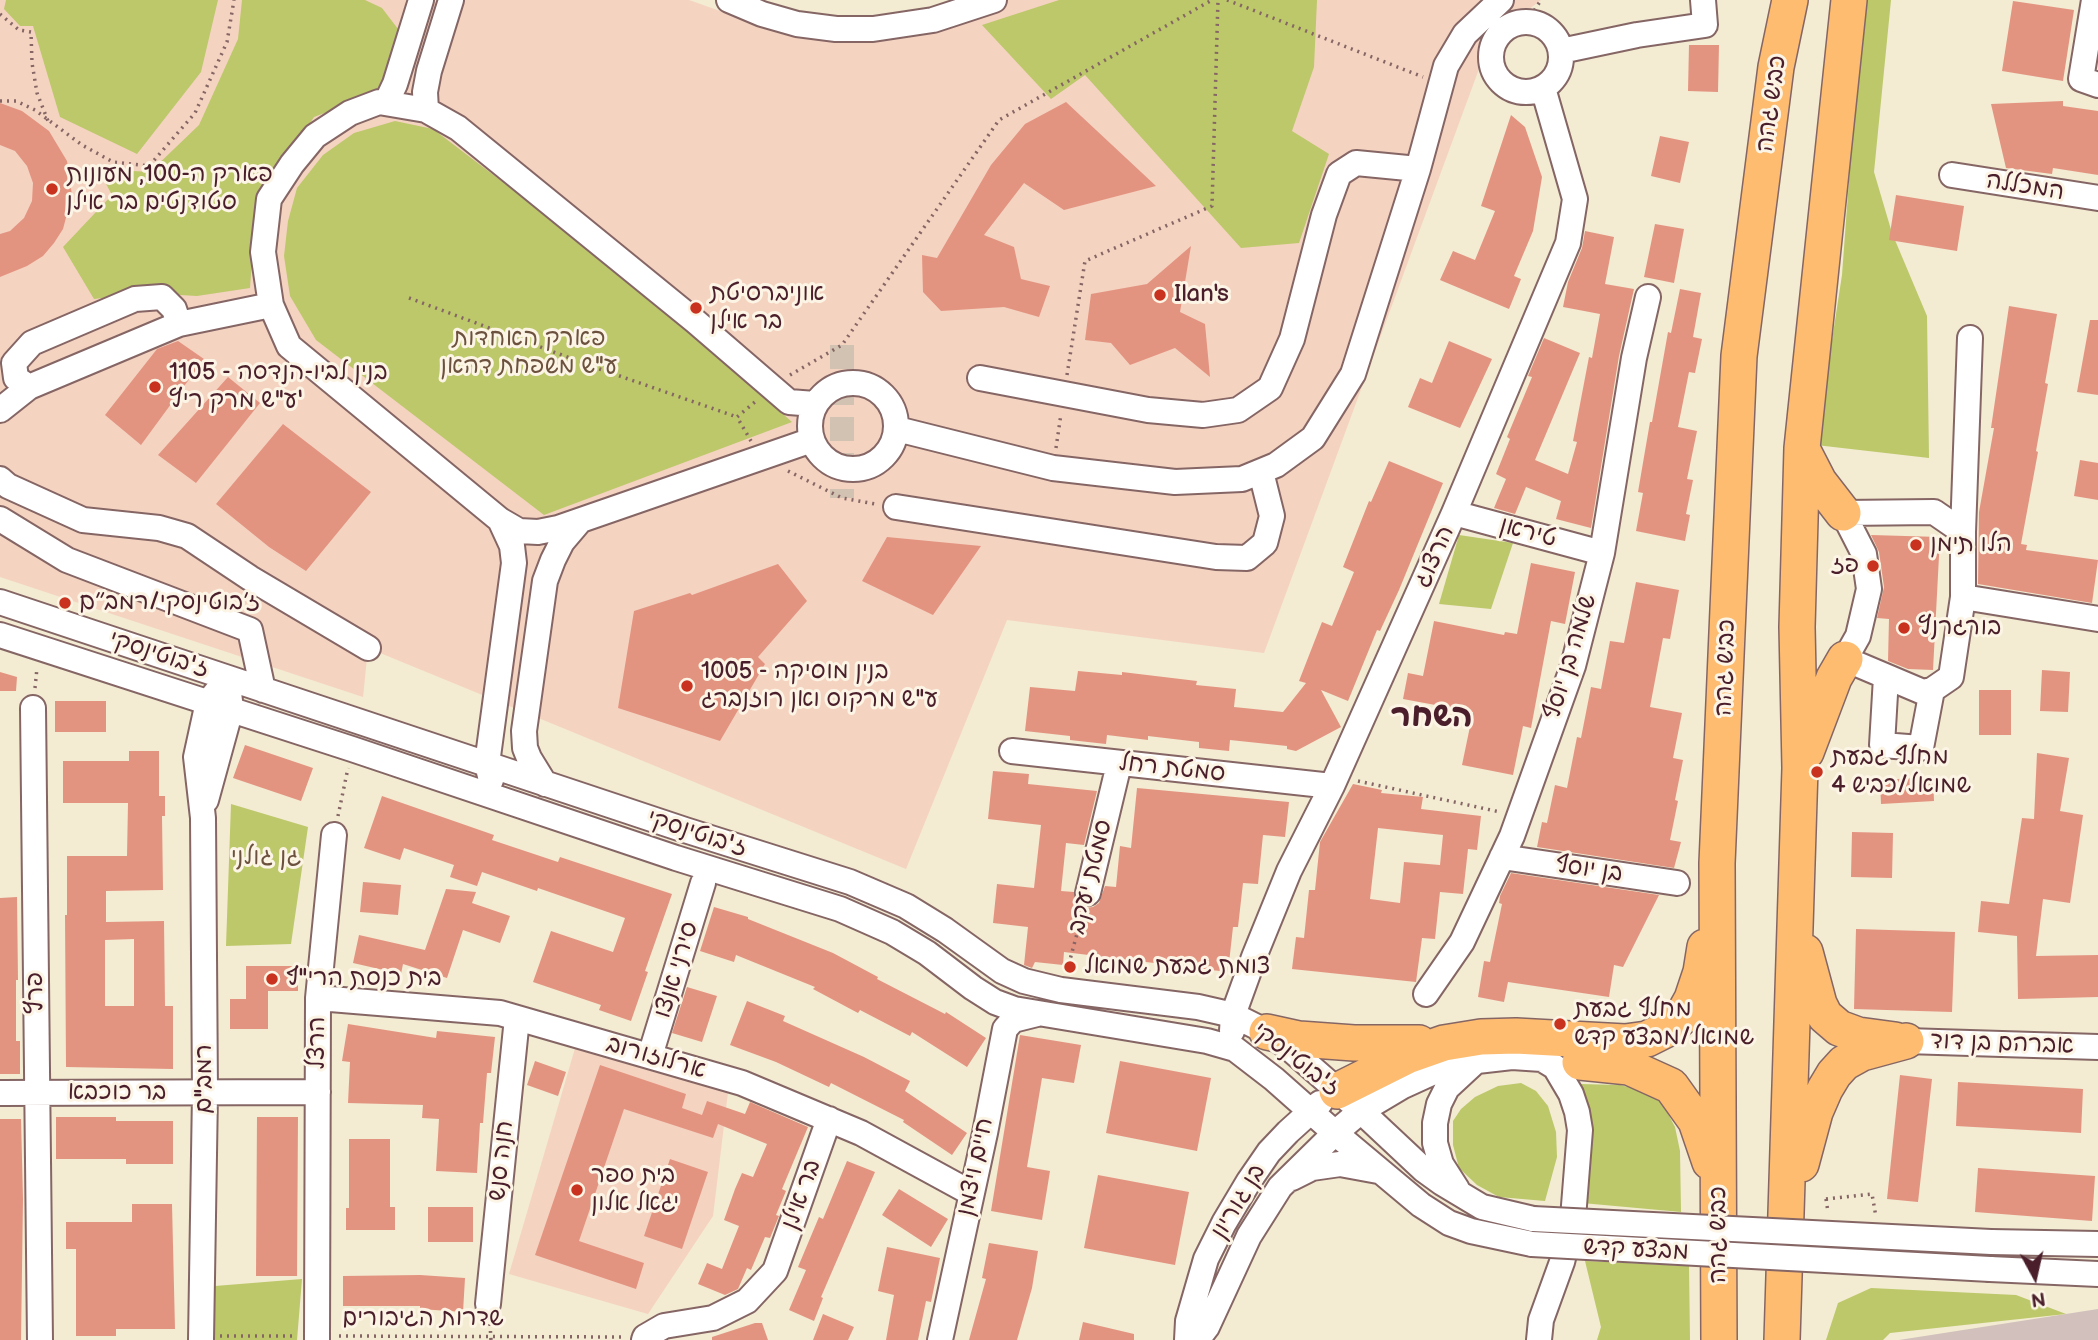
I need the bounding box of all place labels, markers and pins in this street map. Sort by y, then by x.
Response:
place label: פארק ה-100, מעונות סטודנטים בר אילן [66,161,273,217]
marker: פארק ה-100, מעונות סטודנטים בר אילן [44,181,60,197]
place label: אוניברסיטת בר אילן [710,280,824,336]
place label: Ilan's [1174,281,1229,309]
marker: Ilan's [1152,287,1168,303]
marker: אוניברסיטת בר אילן [688,300,704,316]
place label: 1105 - בנין לביו-הנדסה ע"ש מרק ריץ' [169,359,388,415]
marker: 1105 - בנין לביו-הנדסה ע"ש מרק ריץ' [147,379,163,395]
place label: הלו תימן [1930,531,2012,559]
marker: הלו תימן [1908,537,1924,553]
place label: פז [1831,552,1859,580]
marker: פז [1865,558,1881,574]
place label: ז׳בוטינסקי/רמב״ם [79,589,260,617]
marker: ז׳בוטינסקי/רמב״ם [57,595,73,611]
place label: בורגרנץ [1918,614,2001,642]
marker: בורגרנץ [1896,620,1912,636]
place label: 1005 - בנין מוסיקה ע"ש מרקוס ואן רוזנברג [701,658,938,714]
marker: 1005 - בנין מוסיקה ע"ש מרקוס ואן רוזנברג [679,678,695,694]
place label: מחלף גבעת שמואל/כביש 4 [1831,744,1971,800]
marker: מחלף גבעת שמואל/כביש 4 [1809,764,1825,780]
place label: צומת גבעת שמואל [1084,953,1270,981]
marker: צומת גבעת שמואל [1062,959,1078,975]
place label: בית כנסת הרי"ף [286,965,441,993]
marker: בית כנסת הרי"ף [264,971,280,987]
place label: מחלף גבעת שמואל/מבצע קדש [1574,996,1754,1052]
marker: מחלף גבעת שמואל/מבצע קדש [1552,1016,1568,1032]
place label: בית ספר יגאל אלון [591,1162,679,1218]
marker: בית ספר יגאל אלון [569,1182,585,1198]

